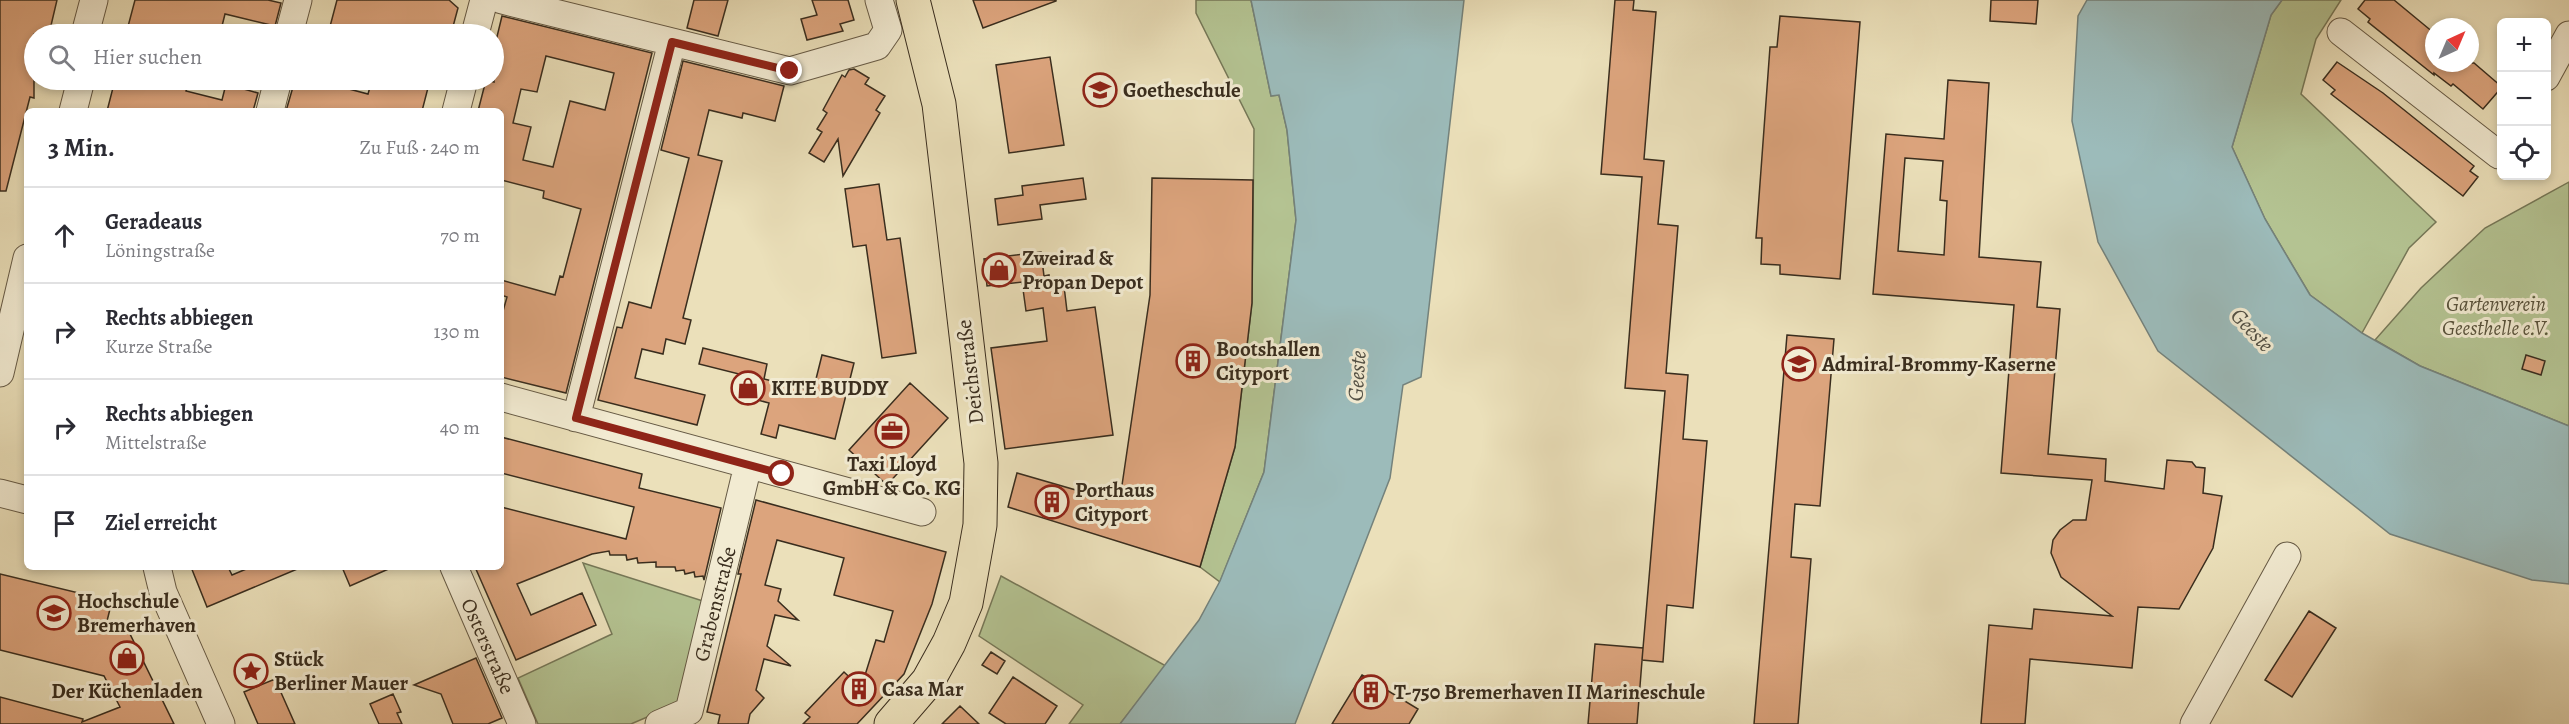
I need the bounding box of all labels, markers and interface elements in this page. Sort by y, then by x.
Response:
north arrow [2425,18,2479,72]
map controls [2497,18,2551,180]
button: + [2497,18,2551,72]
search box [24,24,504,90]
icon: search [45,41,78,74]
text: Hier suchen [93,42,202,72]
route end [776,57,802,83]
school or university icon: Goetheschule [1082,72,1118,108]
button: − [2497,72,2551,126]
place label: Goetheschule [1123,76,1241,104]
button: locate [2497,126,2551,180]
text: 3 Min. [48,130,115,165]
text: Zu Fuß · 240 m [359,134,480,161]
text: Geradeaus [105,207,202,237]
icon: ahead [48,219,81,252]
text: 70 m [440,222,480,249]
text: Löningstraße [105,237,215,264]
place label: Zweirad & Propan Depot [1022,244,1144,296]
shop icon: Zweirad & Propan Depot [981,252,1017,288]
park label: Gartenverein Geesthelle e.V. [2442,290,2550,342]
water label: Geeste [2224,301,2280,359]
text: Rechts abbiegen [105,303,253,333]
icon: right [48,315,81,348]
text: 130 m [434,318,480,345]
street label: Deichstraße [950,318,990,426]
text: Kurze Straße [105,333,213,360]
place label: Bootshallen Cityport [1216,335,1321,387]
building icon: Bootshallen Cityport [1175,343,1211,379]
school or university icon: Admiral-Brommy-Kaserne [1781,346,1817,382]
water label: Geeste [1340,349,1374,402]
place label: Admiral-Brommy-Kaserne [1821,350,2056,378]
shop icon: KITE BUDDY [730,370,766,406]
place label: KITE BUDDY [771,374,889,402]
text: Rechts abbiegen [105,399,253,429]
icon: right [48,411,81,444]
office icon: Taxi Lloyd GmbH & Co. KG [874,413,910,449]
text: 40 m [440,414,480,441]
text: Mittelstraße [105,429,207,456]
place label: Taxi Lloyd GmbH & Co. KG [823,450,961,502]
route start [768,460,794,486]
place label: Porthaus Cityport [1075,476,1154,528]
building icon: Porthaus Cityport [1034,484,1070,520]
icon: arrive [48,507,81,540]
text: Ziel erreicht [105,508,217,538]
street label: Grabenstraße [687,544,743,664]
place label: Hochschule Bremerhaven [77,587,196,639]
street label: Osterstraße [454,594,522,698]
school or university icon: Hochschule Bremerhaven [36,595,72,631]
shop icon: Der Küchenladen [109,640,145,676]
place label: Stück Berliner Mauer [274,645,408,697]
place icon: Stück Berliner Mauer [233,653,269,689]
building icon: Casa Mar [841,671,877,707]
building icon: T-750 Bremerhaven II Marineschule [1353,674,1389,710]
place label: Casa Mar [882,675,964,703]
place label: Der Küchenladen [51,677,203,705]
place label: T-750 Bremerhaven II Marineschule [1394,678,1706,706]

